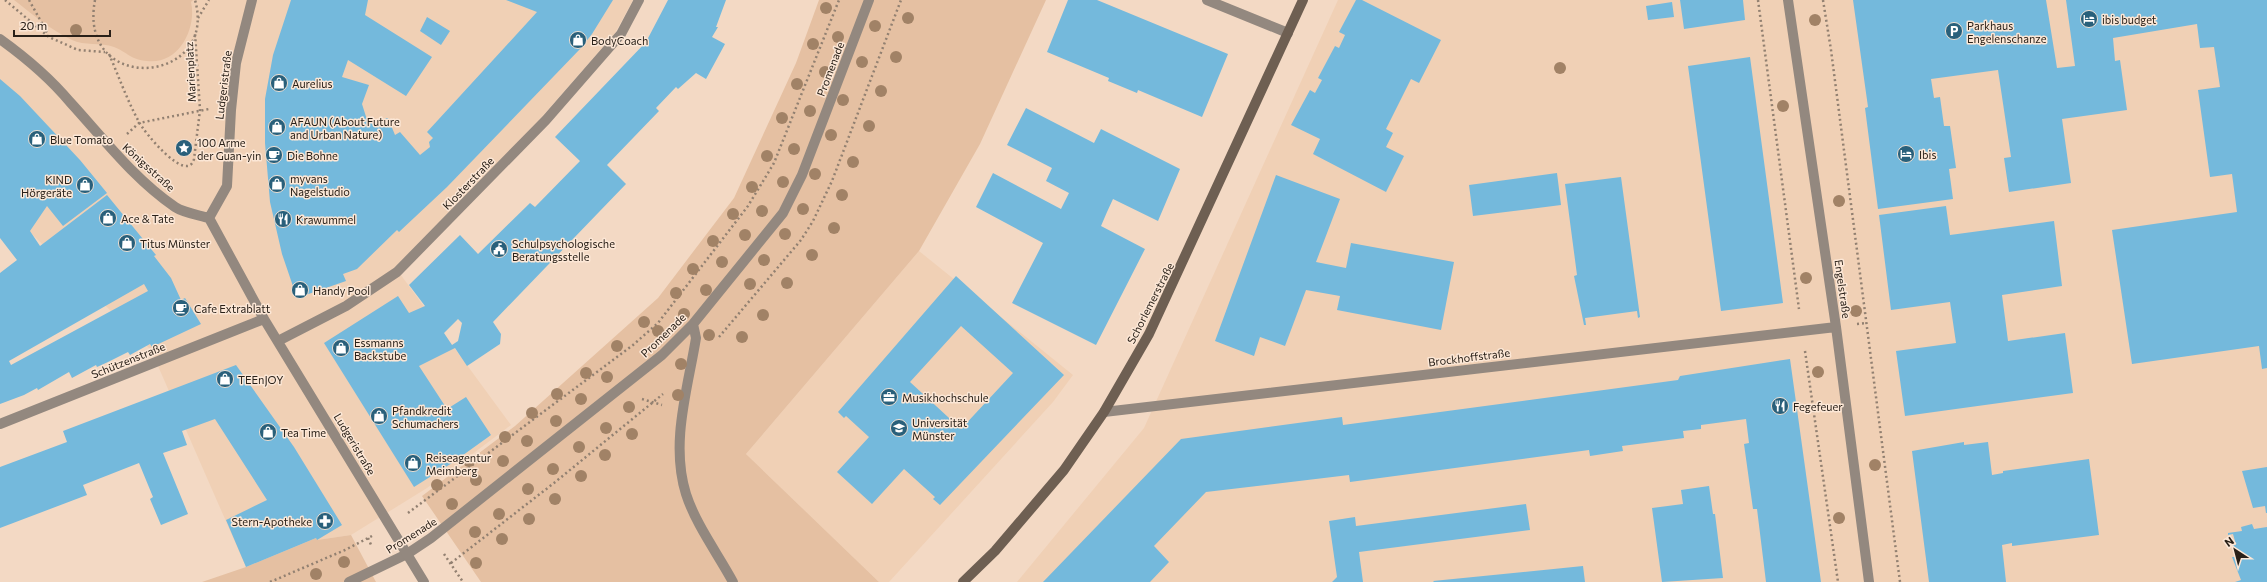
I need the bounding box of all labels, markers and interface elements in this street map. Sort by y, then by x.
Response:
hotel icon: ibis budget [2079,9,2099,29]
scale bar [14,12,110,38]
place label: ibis budget [2102,13,2157,26]
text: 20 m [20,18,47,32]
place label: Parkhaus Engelenschanze [1967,19,2047,45]
parking icon: Parkhaus Engelenschanze [1944,21,1964,41]
shop icon: BodyCoach [568,30,588,50]
place label: BodyCoach [591,34,648,47]
street label: Promenade [814,40,846,98]
street label: Marienplatz [182,41,198,103]
street label: Ludgeristraße [212,49,234,120]
shop icon: Aurelius [269,73,289,93]
place label: Aurelius [292,77,332,90]
place label: AFAUN (About Future and Urban Nature) [290,115,400,141]
shop icon: AFAUN (About Future and Urban Nature) [267,117,287,137]
shop icon: Blue Tomato [27,129,47,149]
place label: Blue Tomato [50,133,114,146]
place label: 100 Arme der Guan-yin [197,136,261,162]
place icon: 100 Arme der Guan-yin [174,138,194,158]
street label: Königsstraße [120,140,178,194]
hotel icon: Ibis [1896,144,1916,164]
cafe icon: Die Bohne [264,145,284,165]
place label: Ibis [1919,148,1936,161]
place label: Die Bohne [287,149,338,162]
street label: Klosterstraße [440,154,496,212]
place label: myvans Nagelstudio [290,172,350,198]
place label: KIND Hörgeräte [21,173,72,199]
shop icon: myvans Nagelstudio [267,174,287,194]
shop icon: KIND Hörgeräte [75,175,95,195]
shop icon: Ace & Tate [98,208,118,228]
restaurant icon: Krawummel [273,209,293,229]
place label: Ace & Tate [121,212,174,225]
place label: Krawummel [296,213,356,226]
shop icon: Titus Münster [117,233,137,253]
place label: Titus Münster [140,237,211,250]
place label: Schulpsychologische Beratungsstelle [512,237,615,263]
public building icon: Schulpsychologische Beratungsstelle [489,239,509,259]
street label: Engelstraße [1832,259,1854,319]
street label: Schorlemerstraße [1124,260,1176,346]
shop icon: Handy Pool [290,280,310,300]
place label: Handy Pool [313,284,370,297]
cafe icon: Cafe Extrablatt [171,298,191,318]
place label: Cafe Extrablatt [194,302,271,315]
street label: Promenade [638,310,688,360]
place label: Essmanns Backstube [354,336,406,362]
shop icon: Essmanns Backstube [331,338,351,358]
street label: Schützenstraße [89,339,167,381]
street label: Brockhoffstraße [1427,346,1511,368]
shop icon: TEEnJOY [215,369,235,389]
place label: TEEnJOY [238,373,283,387]
office icon: Musikhochschule [879,387,899,407]
place label: Musikhochschule [902,391,989,404]
restaurant icon: Fegefeuer [1770,396,1790,416]
place label: Fegefeuer [1793,400,1843,413]
place label: Pfandkredit Schumachers [392,404,458,430]
shop icon: Pfandkredit Schumachers [369,406,389,426]
street label: Ludgeristraße [331,411,379,477]
place label: Universität Münster [912,416,968,442]
school or university icon: Universität Münster [889,418,909,438]
shop icon: Tea Time [258,422,278,442]
place label: Tea Time [281,426,326,439]
place label: Reiseagentur Meimberg [426,451,492,477]
shop icon: Reiseagentur Meimberg [403,453,423,473]
pharmacy icon: Stern-Apotheke [315,511,335,531]
street label: Promenade [383,514,439,556]
place label: Stern-Apotheke [232,515,312,528]
north arrow [2215,530,2255,570]
text: N [2222,534,2236,549]

